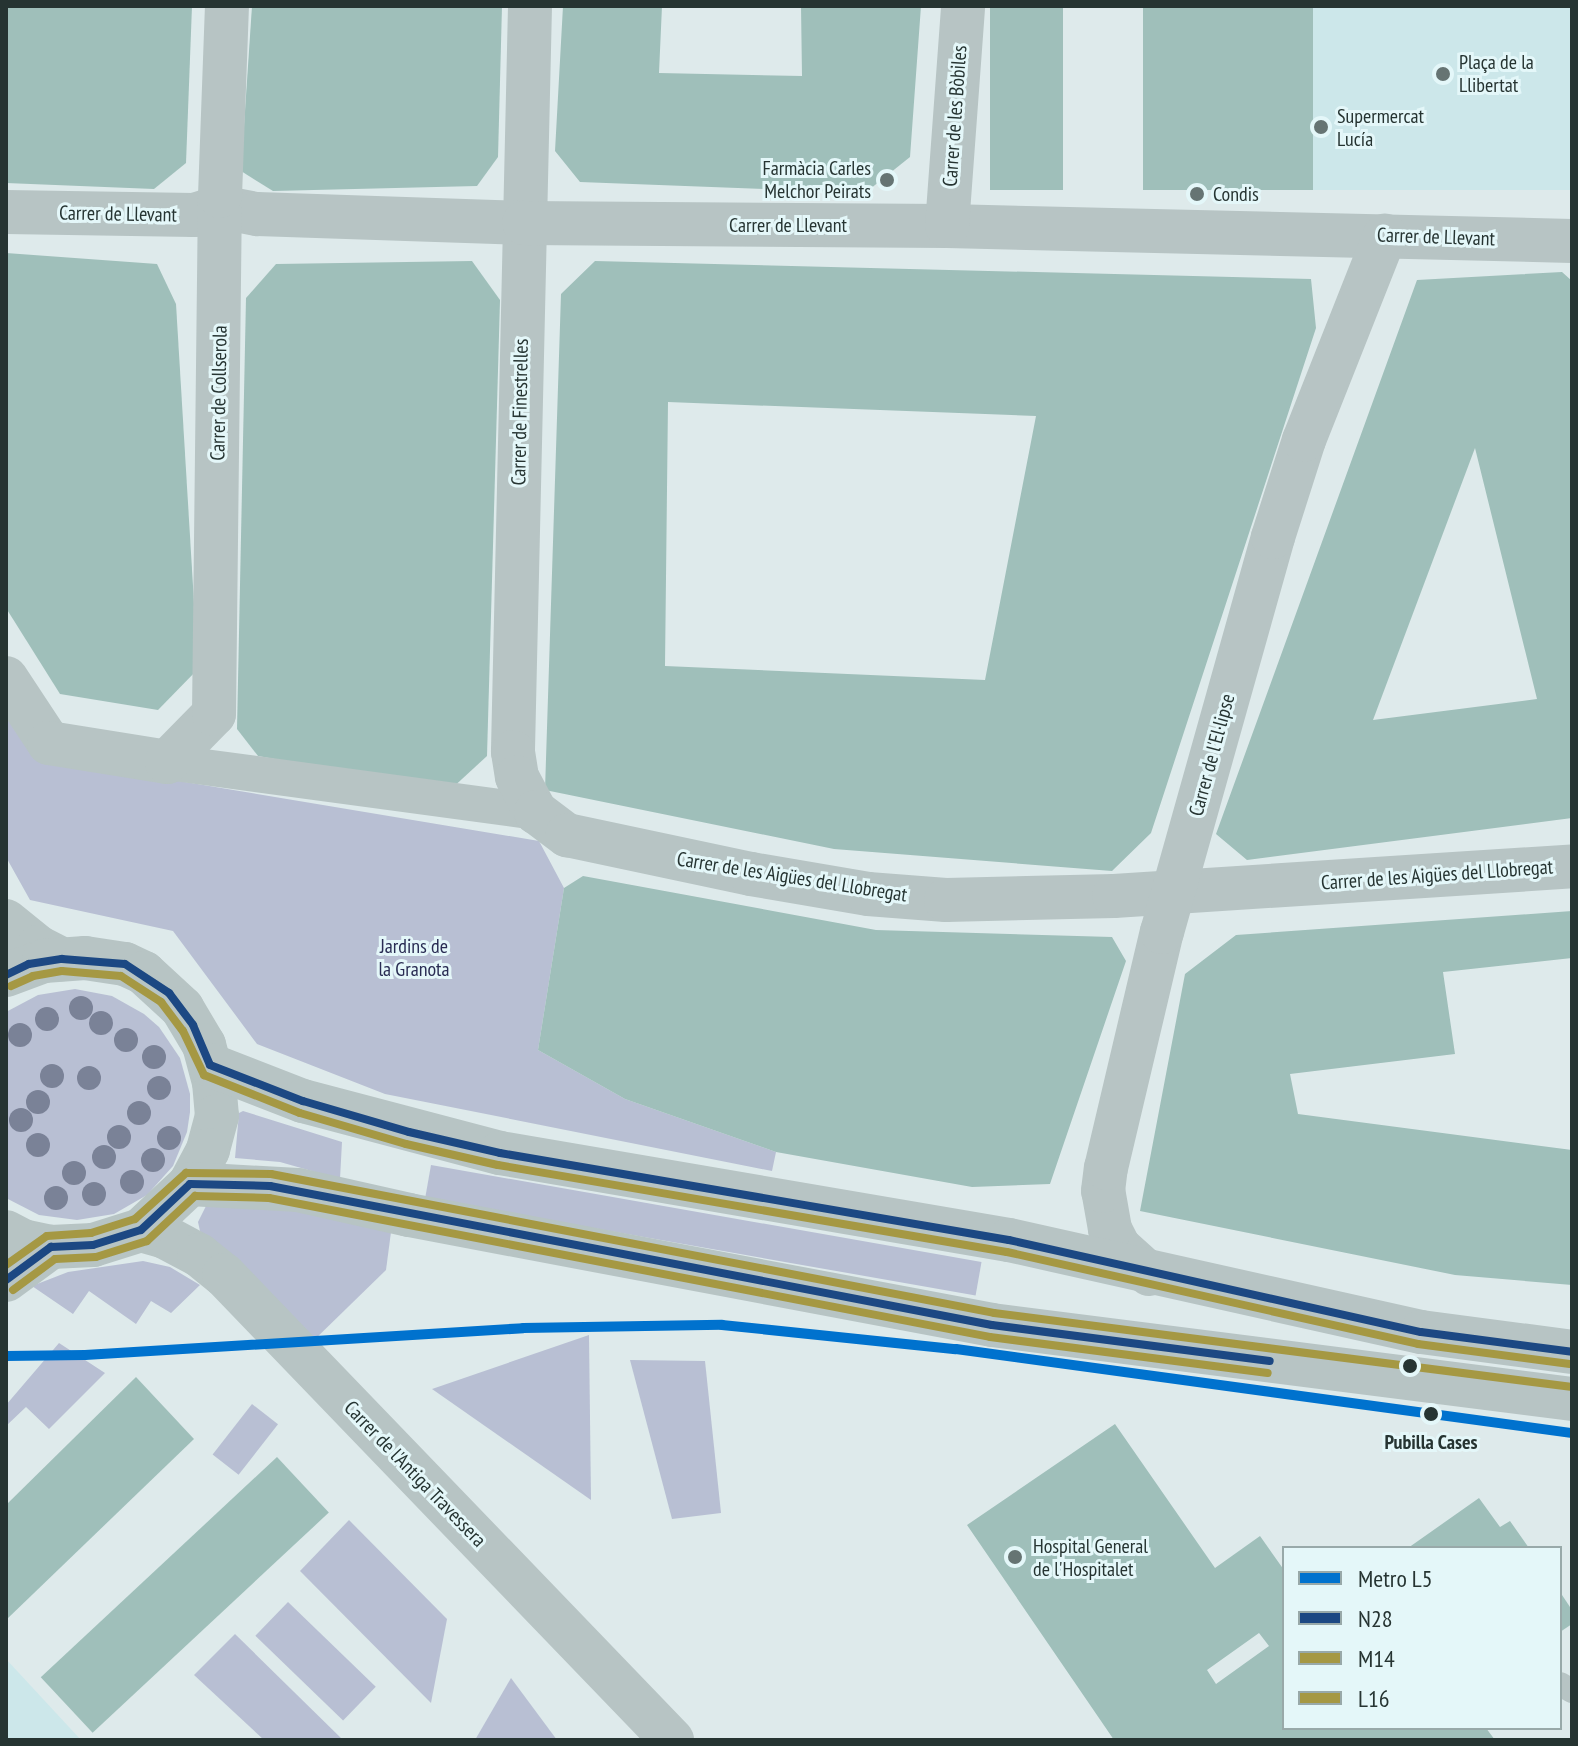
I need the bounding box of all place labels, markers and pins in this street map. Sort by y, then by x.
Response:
place label: Plaça de la Llibertat [1459,50,1534,97]
marker: Plaça de la Llibertat [1434,65,1452,83]
place label: Supermercat Lucía [1337,104,1424,151]
marker: Supermercat Lucía [1312,118,1330,136]
place label: Farmàcia Carles Melchor Peirats [762,156,871,203]
marker: Farmàcia Carles Melchor Peirats [878,171,896,189]
place label: Condis [1213,182,1259,206]
marker: Condis [1188,185,1206,203]
unlabelled marker [1402,1358,1418,1374]
marker: Pubilla Cases [1419,1402,1443,1426]
place label: Pubilla Cases [1384,1430,1478,1454]
place label: Hospital General de l'Hospitalet [1033,1534,1148,1581]
marker: Hospital General de l'Hospitalet [1004,1546,1026,1568]

